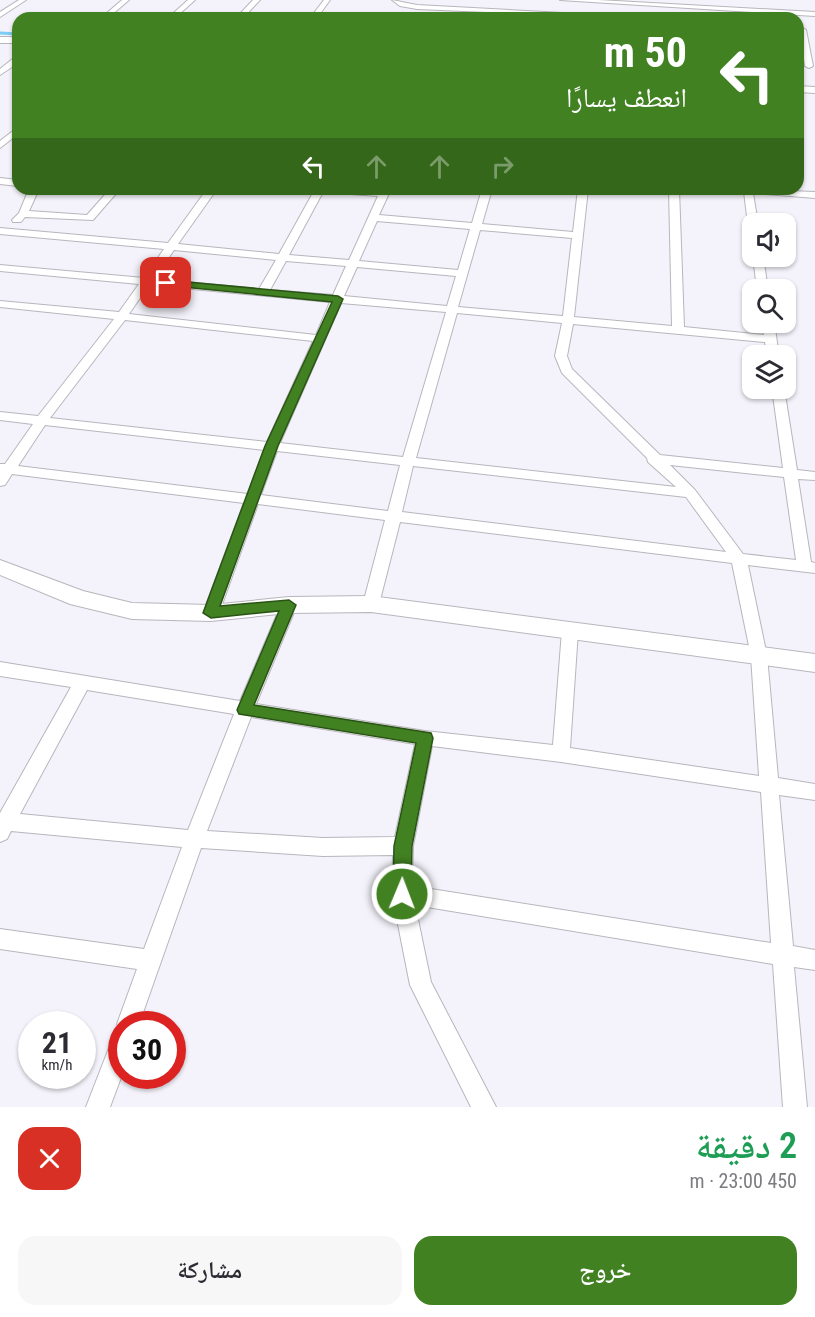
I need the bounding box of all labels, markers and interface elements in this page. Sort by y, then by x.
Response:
text: 50 m [604,28,687,77]
icon: left [708,36,786,114]
text: انعطف يسارًا [566,82,687,114]
icon: left [297,150,330,183]
icon: ahead [360,150,393,183]
icon: ahead [423,150,456,183]
icon: right [486,150,519,183]
map controls [742,213,796,399]
button: sound [742,213,796,267]
pin [140,257,191,308]
icon: arrive [149,266,182,299]
button: search [742,279,796,333]
button: layers [742,345,796,399]
position arrow [370,862,434,926]
speed limit sign: 30 [108,1011,186,1089]
text: 21 [42,1025,72,1060]
text: km/h [42,1056,72,1074]
text: 2 دقيقة [696,1125,797,1167]
button: close [18,1127,81,1190]
text: 450 m · 23:00 [690,1169,797,1193]
button: مشاركة [18,1236,402,1305]
button: خروج [414,1236,797,1305]

